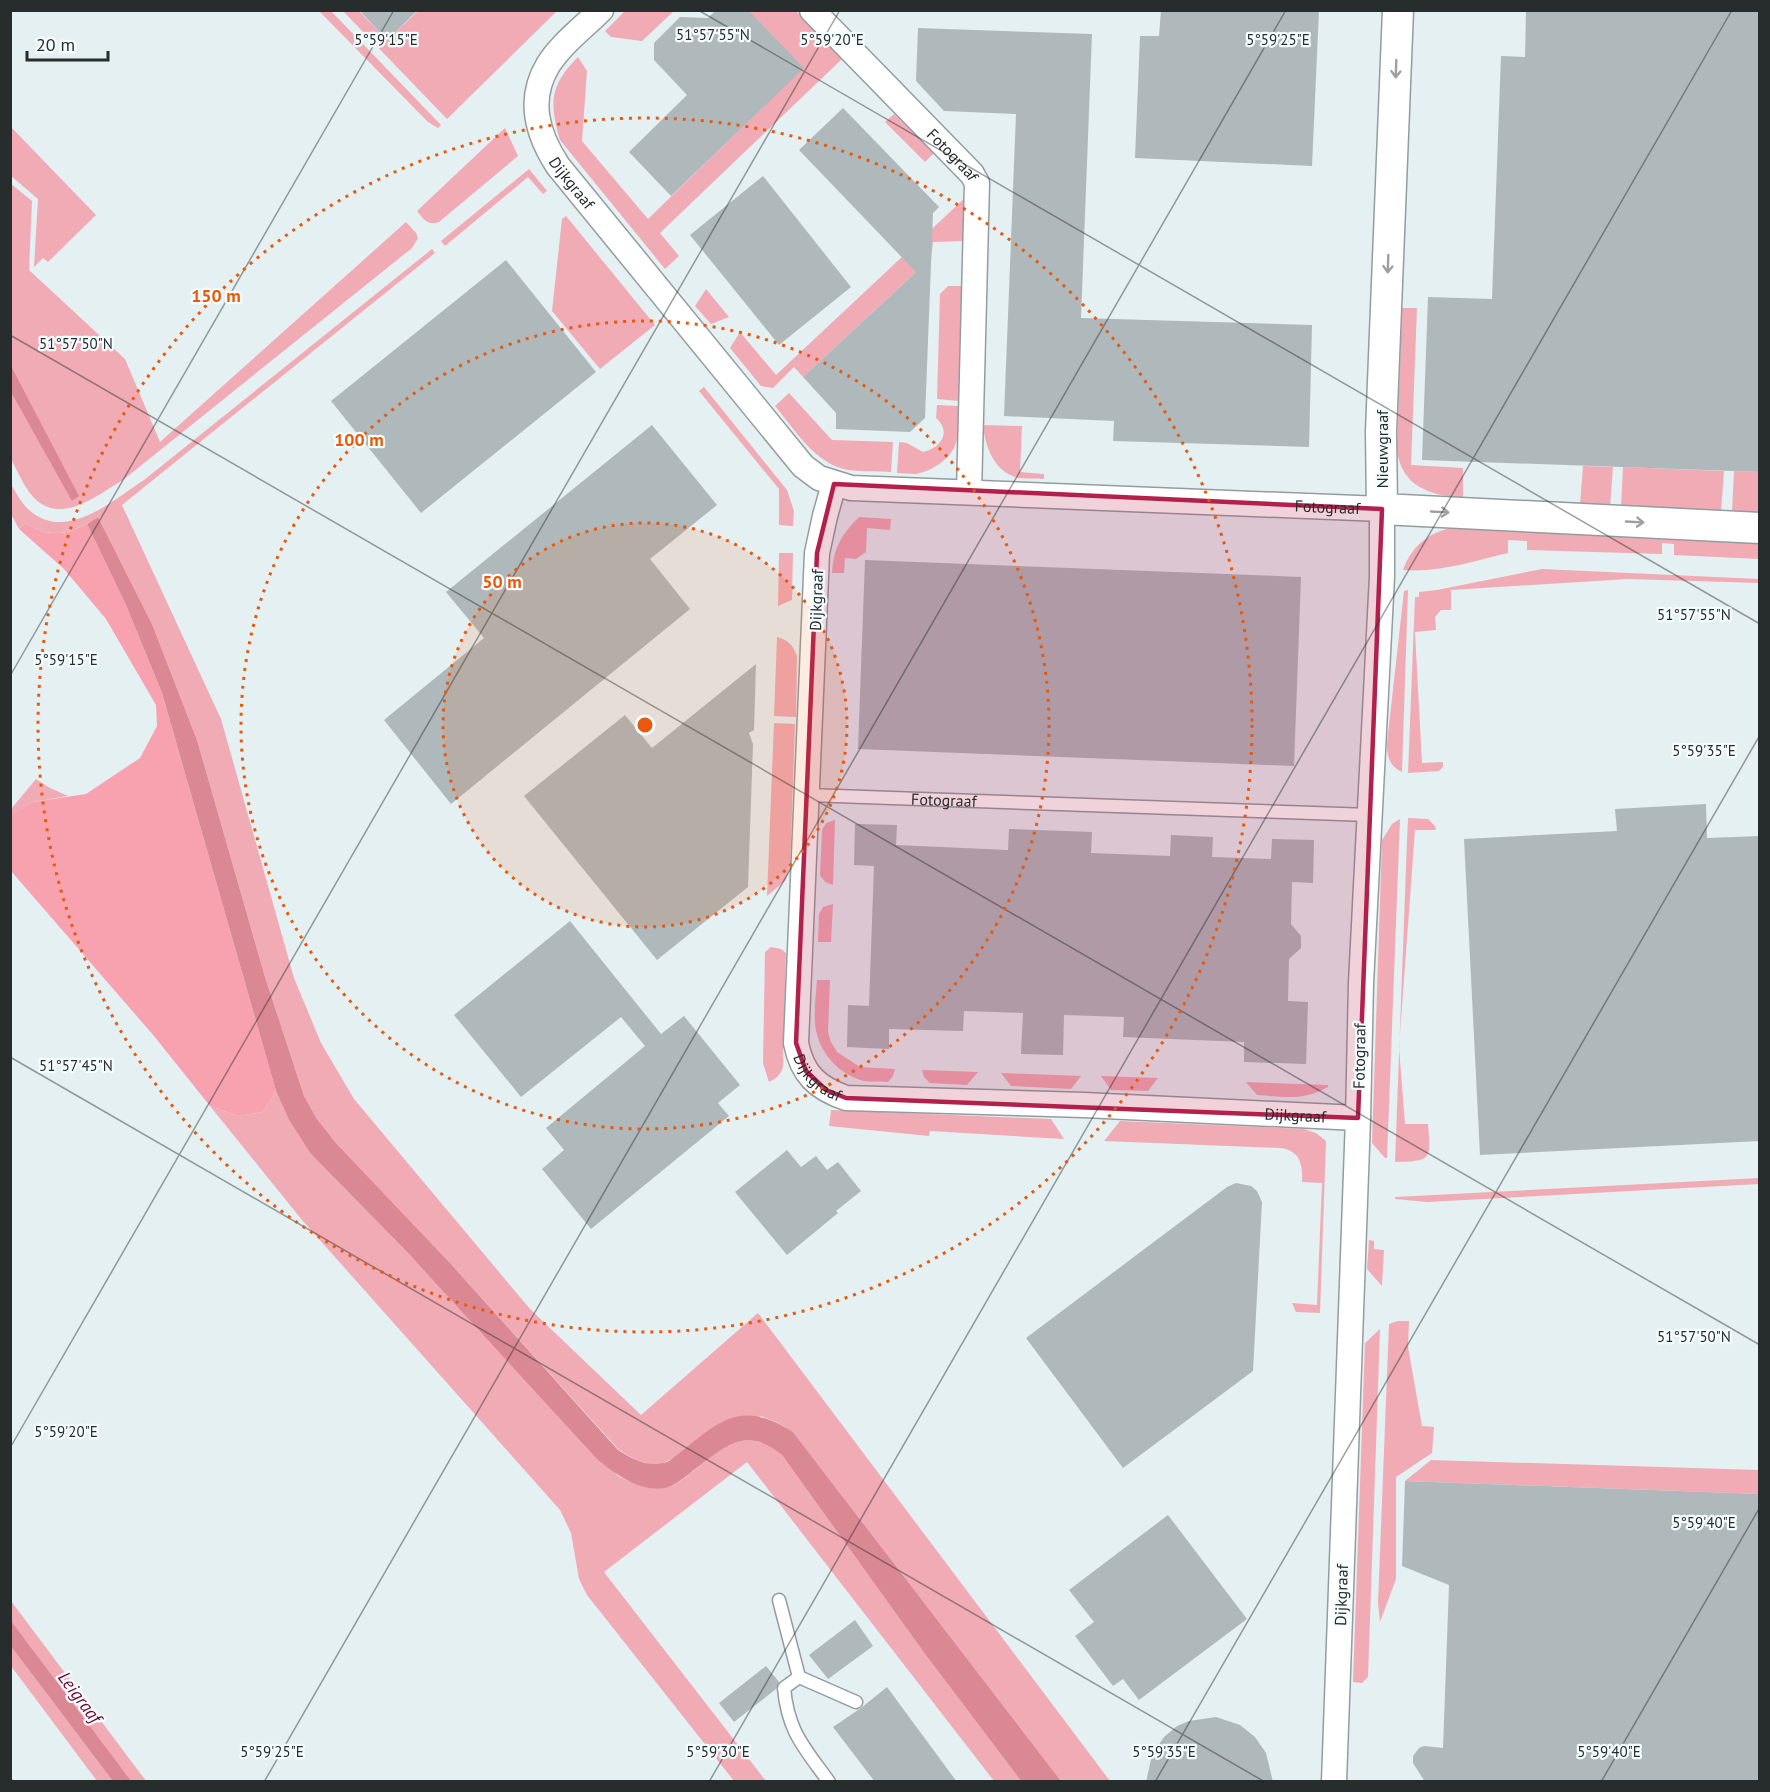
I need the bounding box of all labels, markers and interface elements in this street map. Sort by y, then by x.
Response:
scale bar [27,24,108,62]
text: 51°57'55"N [676,25,750,44]
text: 5°59'15"E [354,30,418,49]
text: 5°59'20"E [800,30,864,49]
text: 5°59'25"E [1246,30,1310,49]
text: 20 m [36,33,75,56]
one-way arrow [1390,58,1401,78]
street label: Fotograaf [923,124,984,185]
street label: Dijkgraaf [545,153,599,214]
one-way arrow [1382,253,1393,273]
text: 150 m [191,284,241,307]
text: 51°57'50"N [39,334,113,353]
street label: Nieuwgraaf [1372,409,1392,488]
text: 100 m [334,428,384,451]
street label: Fotograaf [1294,496,1362,518]
one-way arrow [1430,506,1450,517]
one-way arrow [1624,516,1644,527]
street label: Dijkgraaf [805,568,827,631]
text: 50 m [482,570,522,593]
text: 51°57'55"N [1657,605,1731,624]
text: 5°59'15"E [34,650,98,669]
centre of rings [635,715,655,735]
text: 5°59'35"E [1672,741,1736,760]
street label: Fotograaf [911,789,978,811]
street label: Fotograaf [1348,1022,1370,1089]
street label: Dijkgraaf [789,1051,845,1106]
text: 51°57'45"N [39,1056,113,1075]
street label: Dijkgraaf [1264,1104,1327,1127]
text: 51°57'50"N [1657,1327,1731,1346]
text: 5°59'20"E [34,1422,98,1441]
text: 5°59'40"E [1672,1513,1736,1532]
street label: Dijkgraaf [1330,1563,1352,1626]
water label: Leigraaf [53,1667,109,1730]
text: 5°59'25"E [240,1742,304,1761]
text: 5°59'30"E [686,1742,750,1761]
text: 5°59'35"E [1132,1742,1196,1761]
text: 5°59'40"E [1577,1742,1641,1761]

